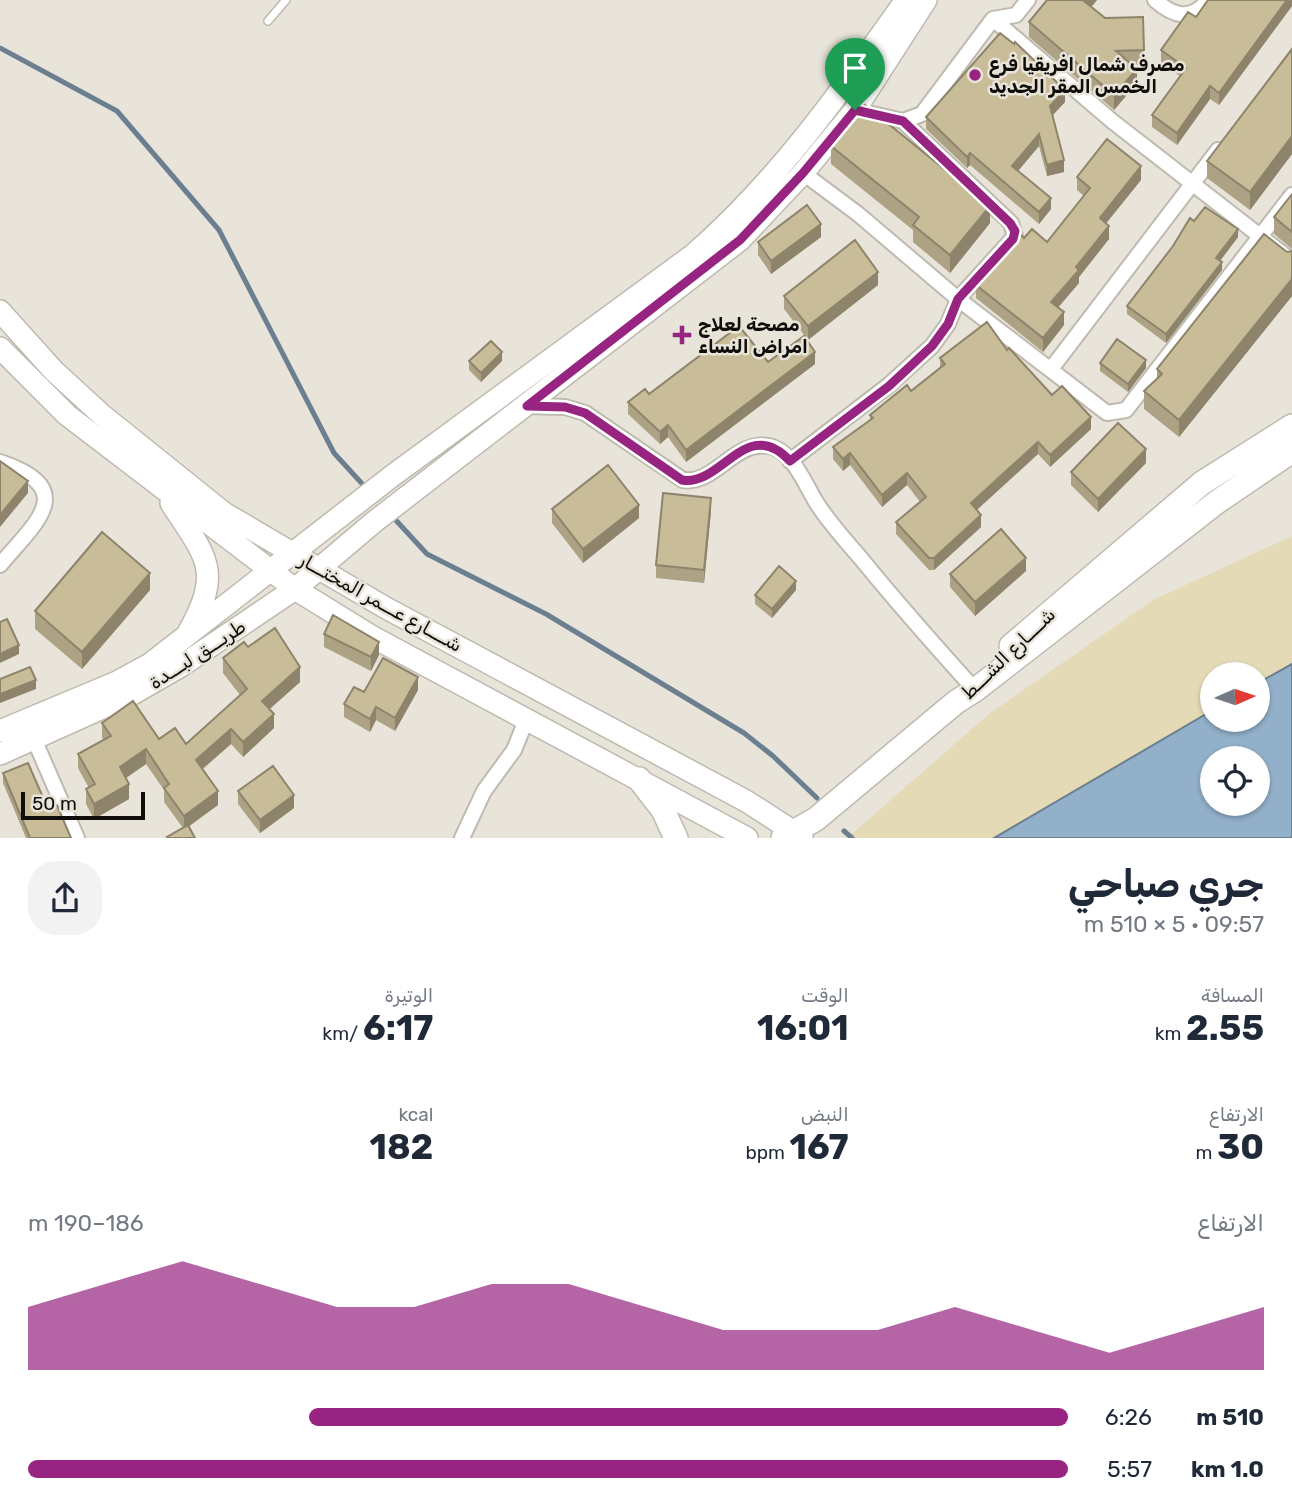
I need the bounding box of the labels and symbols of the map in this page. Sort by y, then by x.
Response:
pin [825,38,885,110]
place label: مصرف شمال افريقيا فرع الخمس المقر الجديد [989,53,1185,98]
marker: مصرف شمال افريقيا فرع الخمس المقر الجديد [967,67,983,83]
place label: مصحة لعلاج امراض النساء [698,313,808,358]
marker: مصحة لعلاج امراض النساء [672,325,692,345]
street label: شــــارع عـــمر المختـــار [293,548,466,659]
street label: شــــارع الشـــط [957,603,1061,705]
street label: طريـــق لبـــدة [145,615,250,694]
north arrow [1200,662,1270,732]
scale bar [21,789,145,821]

